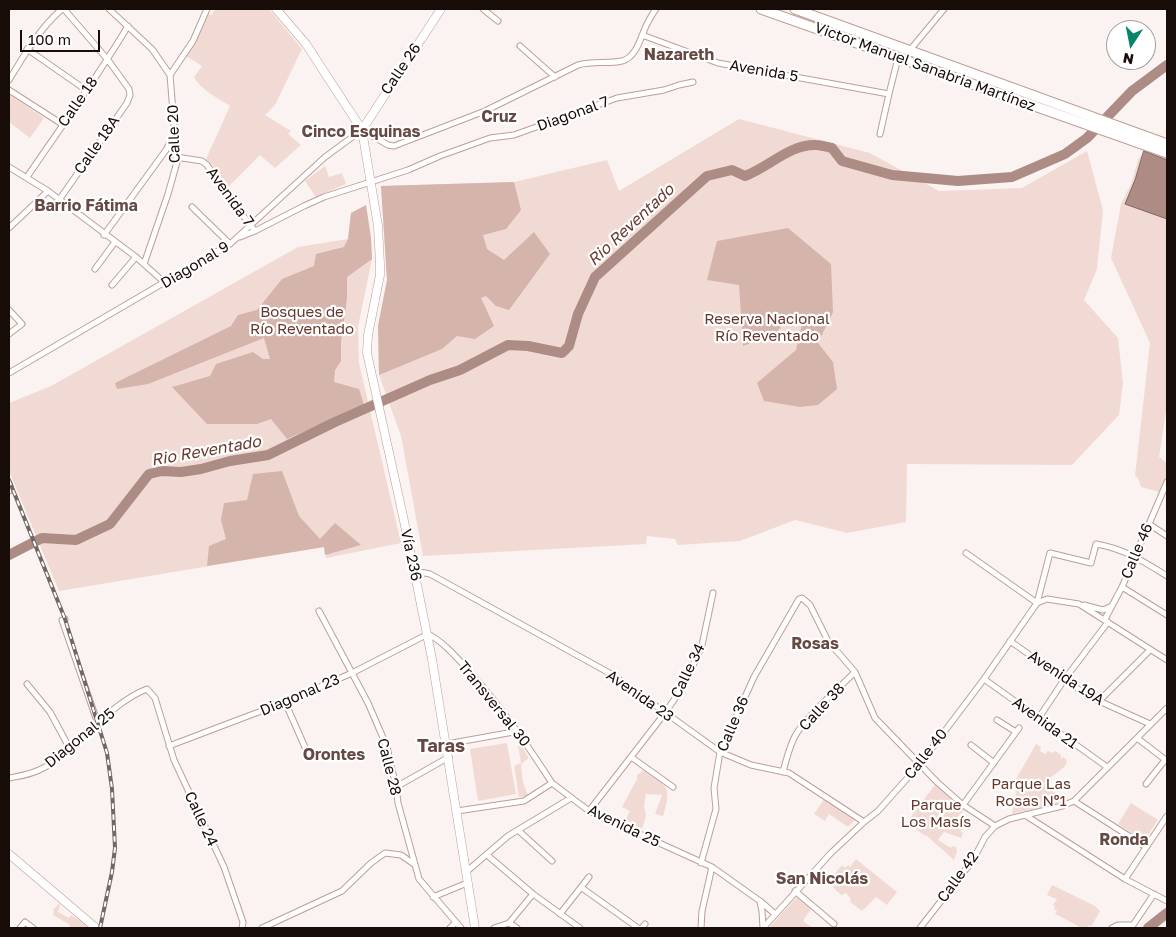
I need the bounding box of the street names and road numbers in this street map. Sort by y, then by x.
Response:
street label: Victor Manuel Sanabria Martínez [812,19,1038,115]
street label: Calle 26 [377,40,425,98]
street label: Avenida 5 [728,56,800,86]
street label: Calle 18 [54,73,102,131]
street label: Diagonal 7 [534,93,612,135]
street label: Calle 20 [164,104,184,164]
street label: Calle 18A [70,112,124,178]
street label: Avenida 7 [203,164,257,230]
street label: Diagonal 9 [158,238,232,292]
street label: Calle 46 [1117,520,1157,582]
street label: Vía 236 [397,527,425,583]
street label: Calle 34 [667,641,709,701]
street label: Avenida 19A [1025,647,1107,709]
street label: Transversal 30 [454,658,534,750]
street label: Avenida 23 [603,666,677,726]
street label: Diagonal 23 [257,670,343,720]
street label: Calle 38 [795,679,849,735]
street label: Avenida 21 [1009,693,1081,753]
street label: Calle 36 [713,694,753,754]
street label: Diagonal 25 [41,704,119,772]
street label: Calle 40 [901,725,951,783]
street label: Calle 28 [373,736,405,798]
street label: Calle 24 [180,789,222,849]
street label: Avenida 25 [585,801,663,851]
street label: Calle 42 [934,848,982,906]

